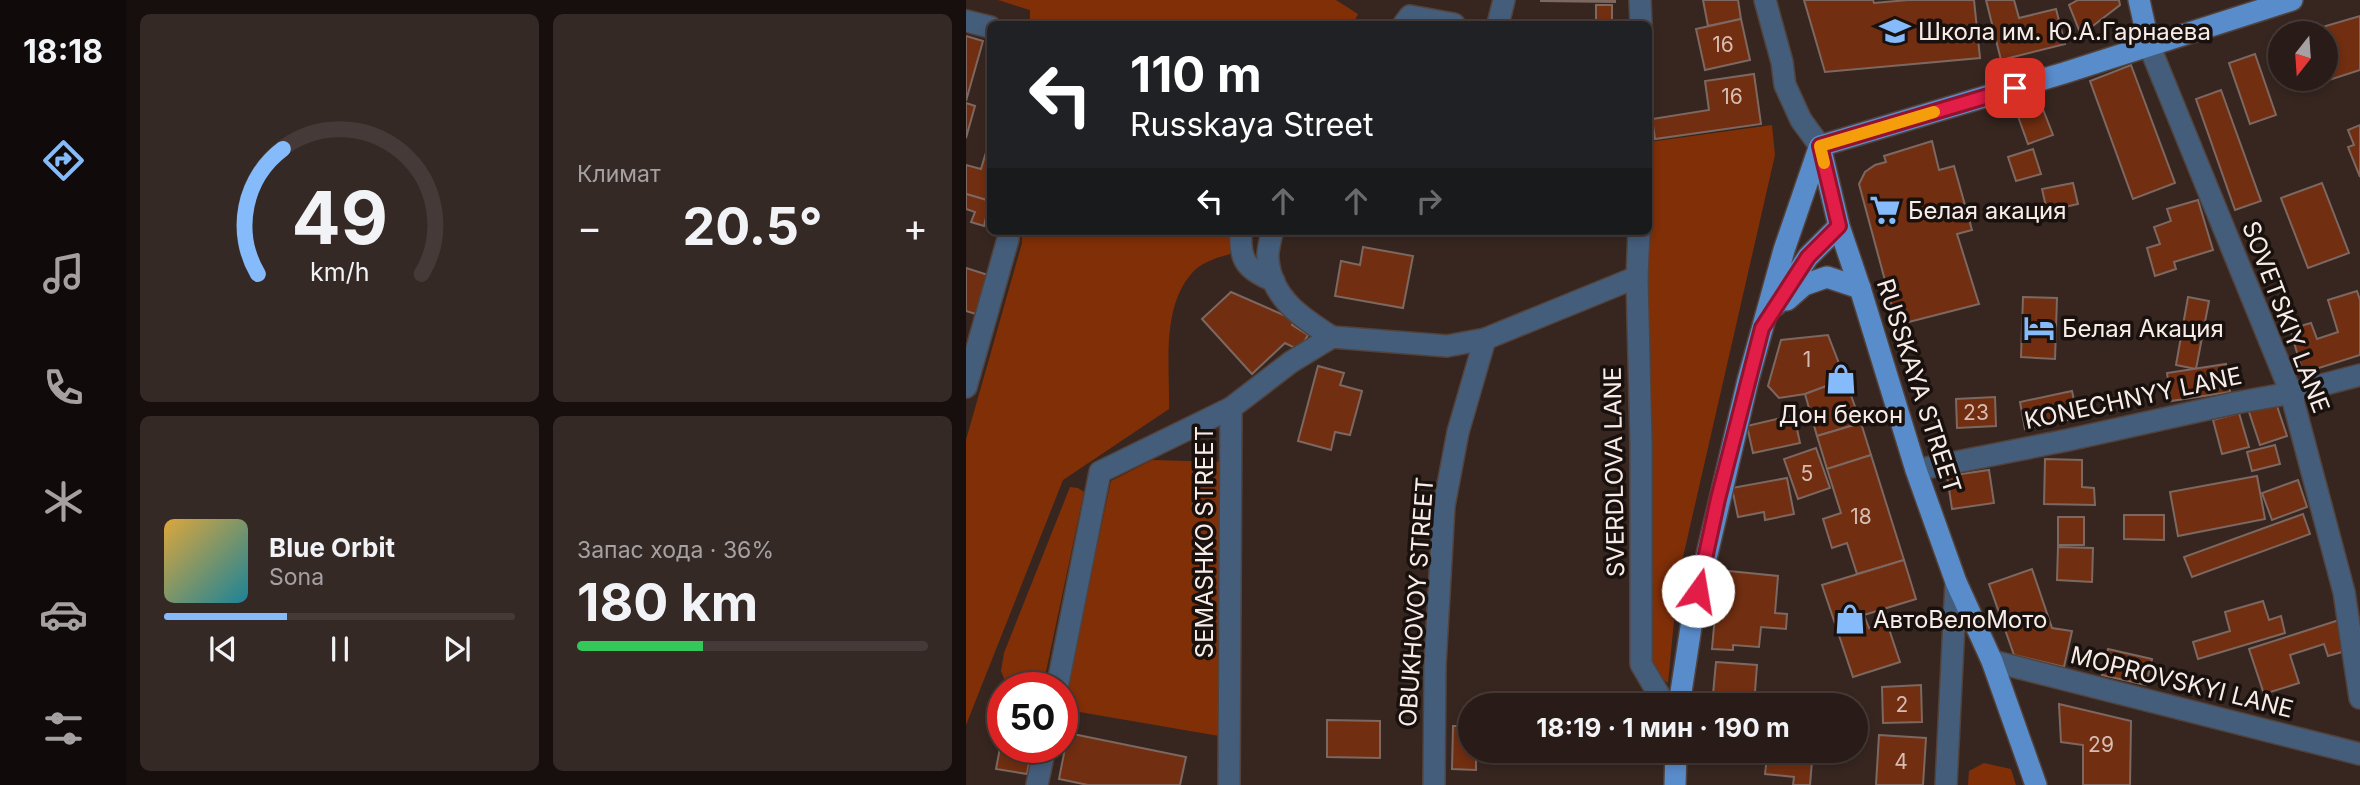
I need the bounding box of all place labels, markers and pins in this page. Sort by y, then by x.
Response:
school or university icon: Школа им. Ю.А.Гарнаева [1878,14,1912,48]
place label: Школа им. Ю.А.Гарнаева [1918,17,2211,46]
pin [1985,58,2045,118]
supermarket icon: Белая акация [1868,193,1902,227]
place label: Белая акация [1908,196,2067,225]
hotel icon: Белая Акация [2022,311,2056,345]
place label: Белая Акация [2062,314,2224,343]
shop icon: Дон бекон [1824,362,1858,396]
place label: Дон бекон [1779,400,1903,429]
shop icon: АвтоВелоМото [1833,602,1867,636]
place label: АвтоВелоМото [1873,605,2047,634]

